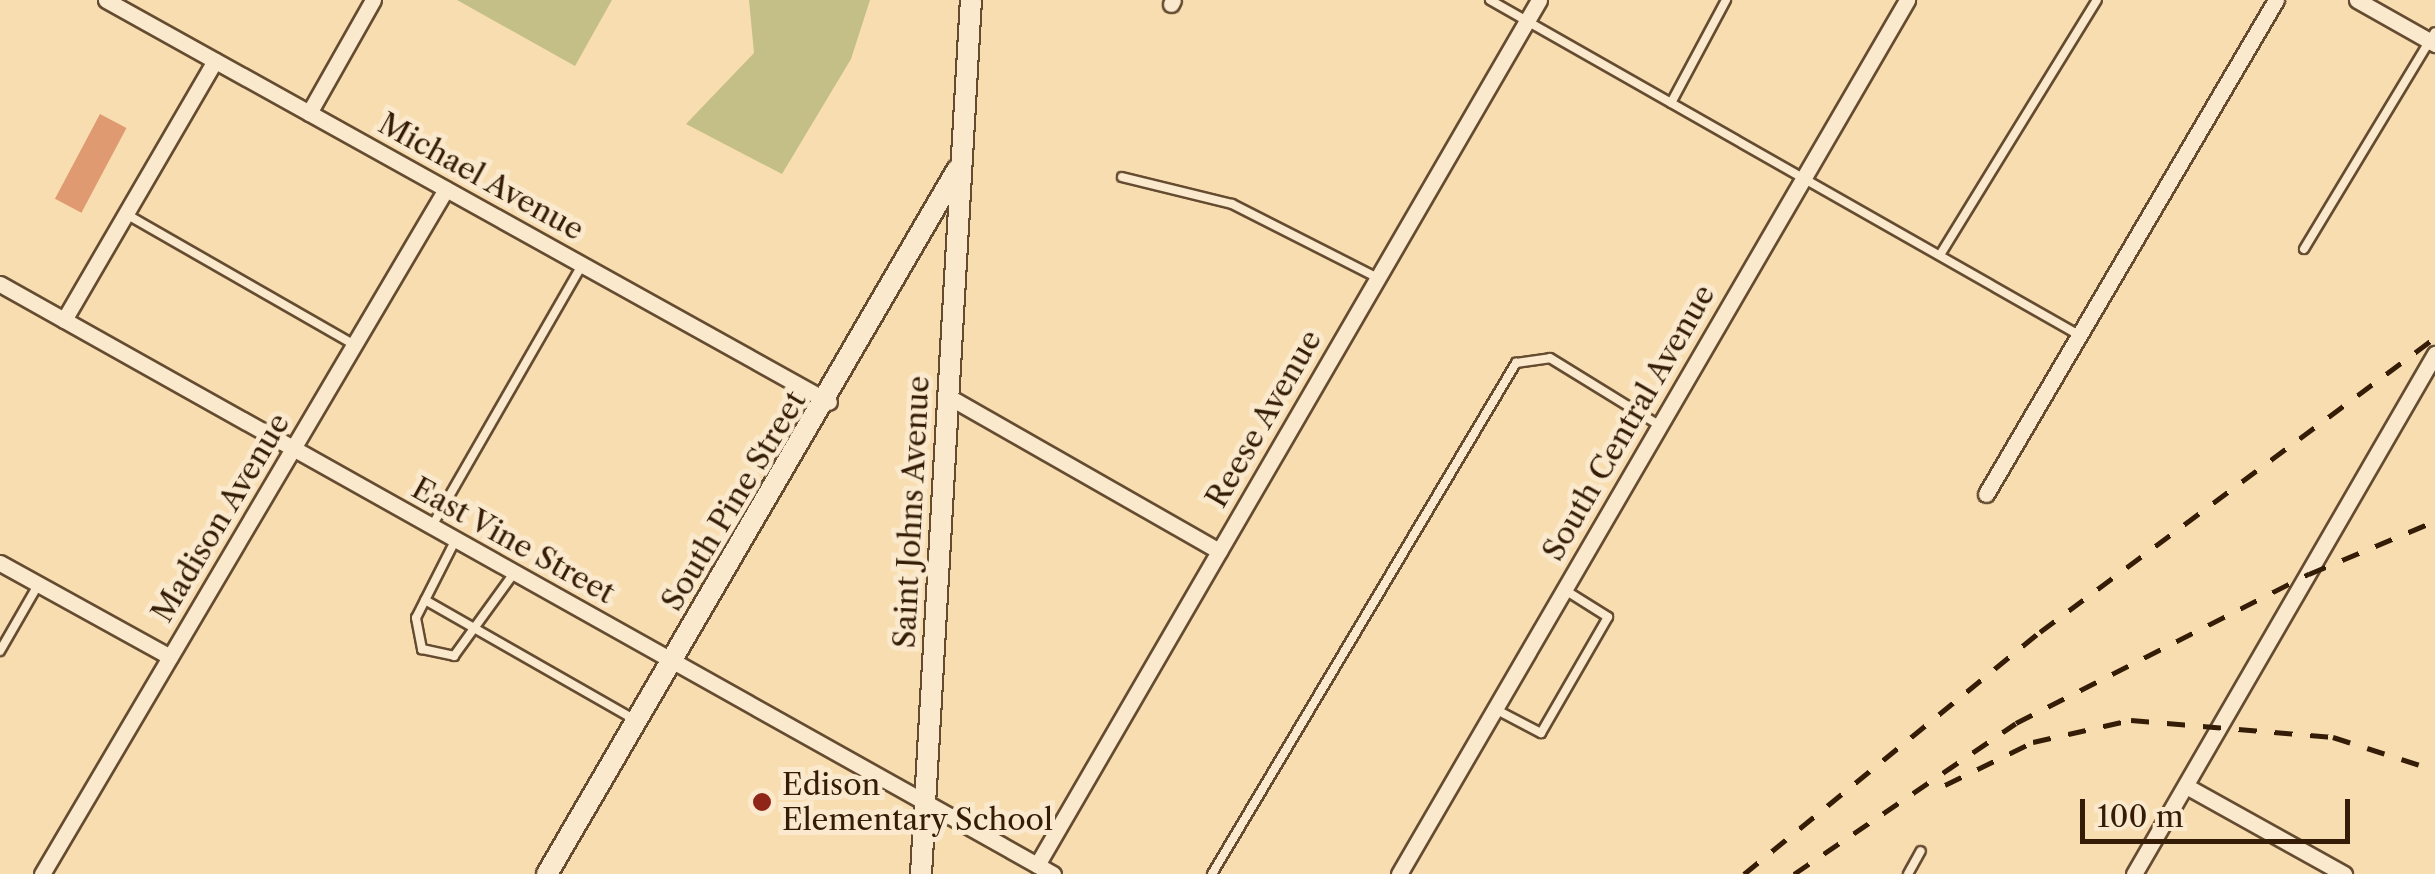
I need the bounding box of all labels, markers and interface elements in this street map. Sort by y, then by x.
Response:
street label: Michael Avenue [372,105,590,249]
street label: South Central Avenue [1535,278,1723,568]
street label: Reese Avenue [1198,323,1330,515]
street label: Saint Johns Avenue [887,374,937,650]
street label: South Pine Street [654,385,814,617]
street label: Madison Avenue [144,407,298,629]
street label: East Vine Street [405,470,621,612]
place label: Edison Elementary School [782,767,1054,838]
scale bar [2085,779,2355,841]
marker: Edison Elementary School [751,791,773,813]
text: 100 m [2097,798,2184,835]

